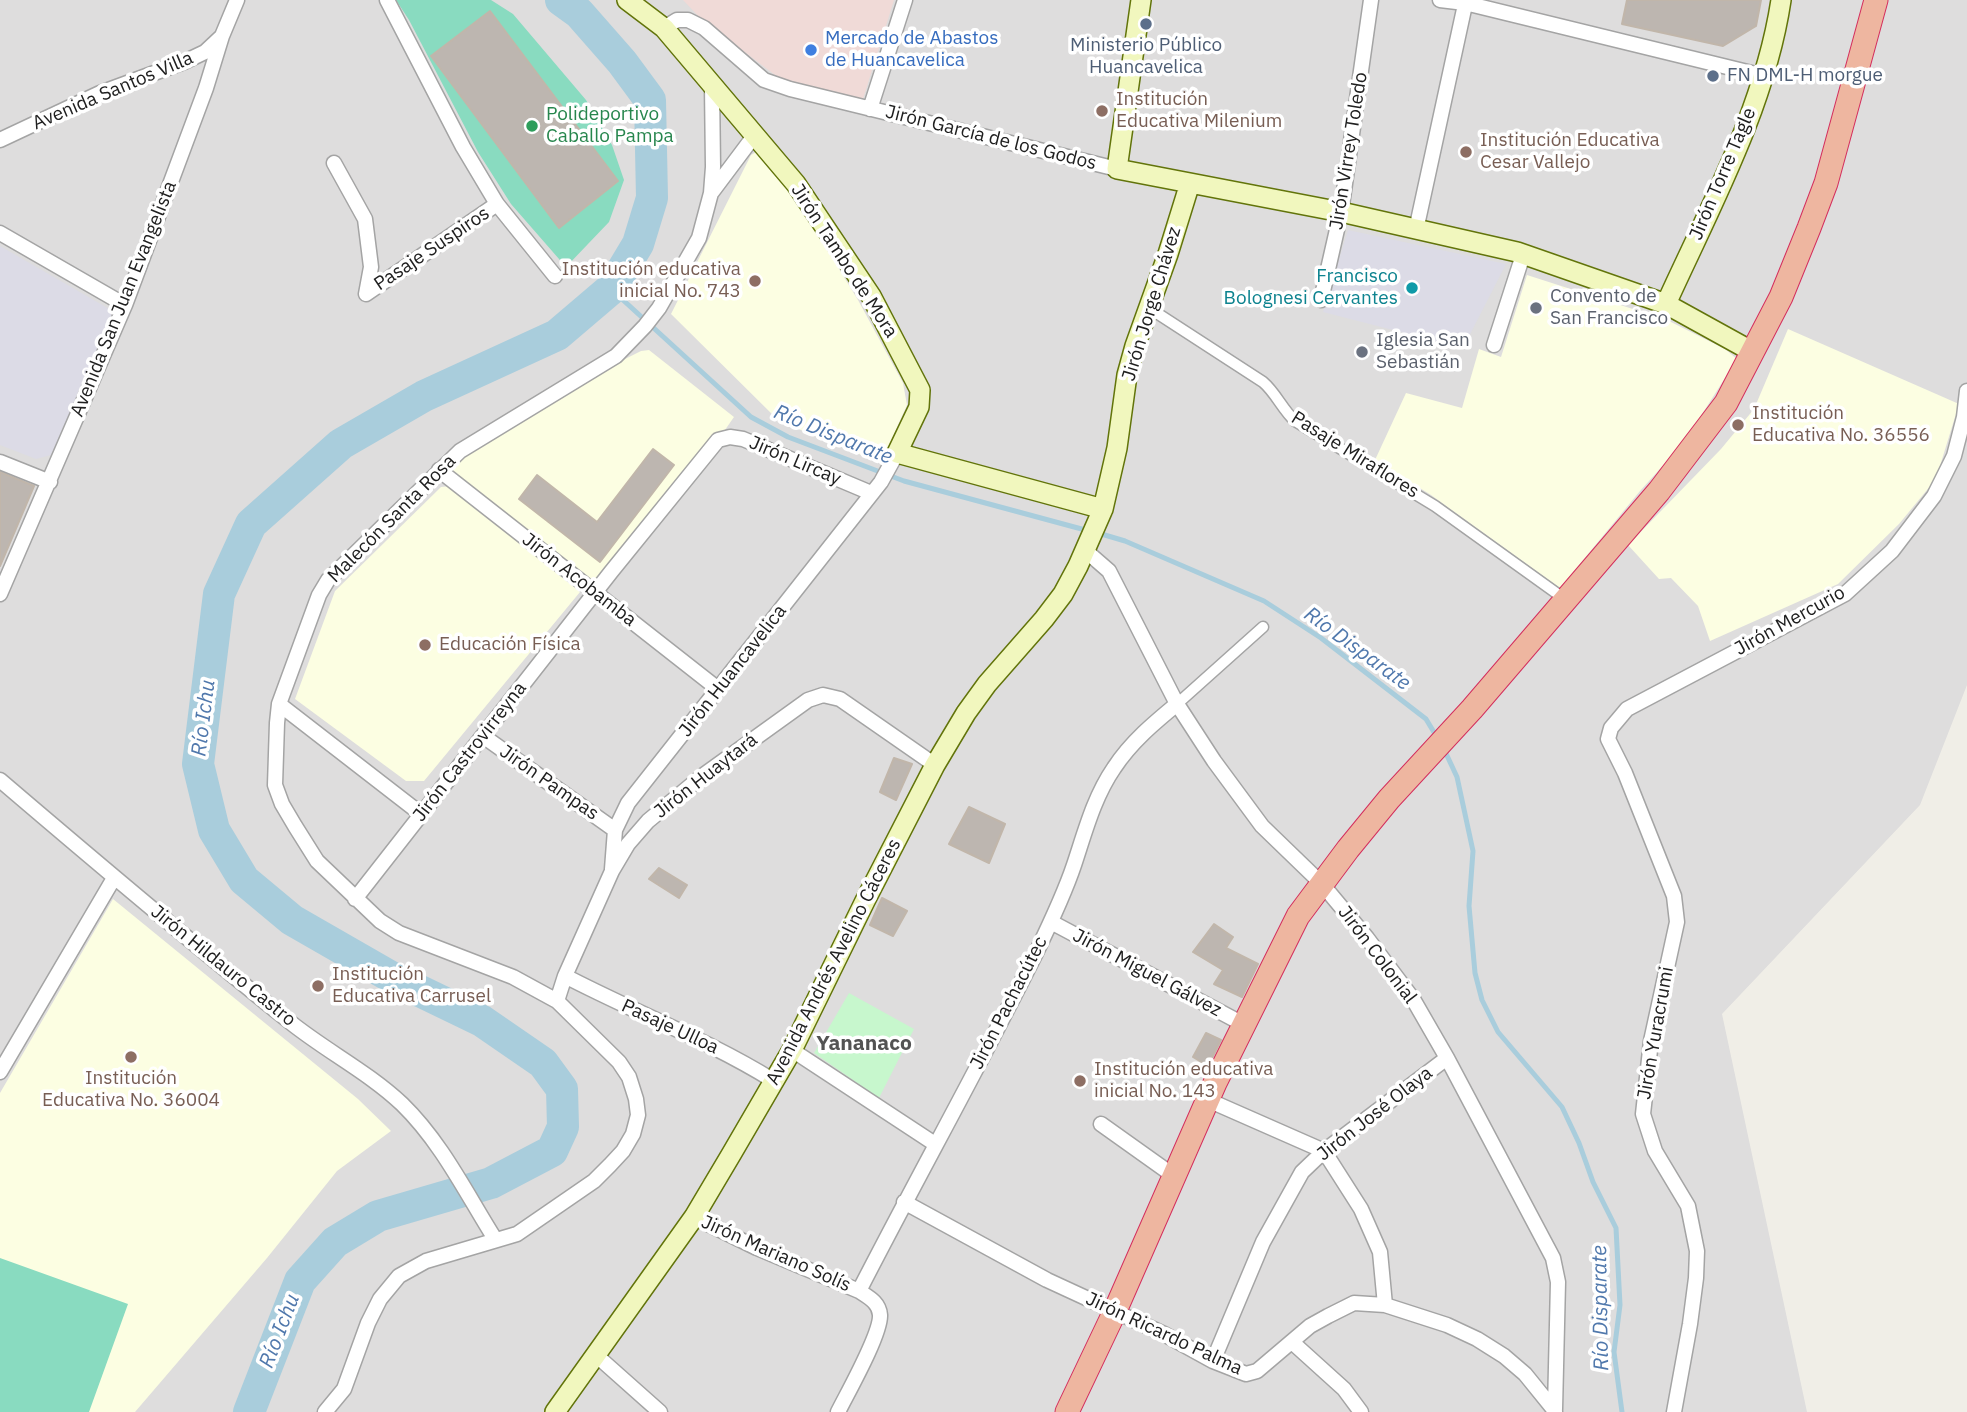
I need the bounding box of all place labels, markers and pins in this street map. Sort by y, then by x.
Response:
marker: Ministerio Público Huancavelica [1138,16,1154,32]
place label: Mercado de Abastos de Huancavelica [825,28,998,72]
place label: Ministerio Público Huancavelica [1070,35,1222,79]
marker: Mercado de Abastos de Huancavelica [803,42,819,58]
place label: FN DML-H morgue [1727,65,1883,87]
marker: FN DML-H morgue [1705,68,1721,84]
place label: Institución Educativa Milenium [1116,89,1282,133]
marker: Institución Educativa Milenium [1094,103,1110,119]
place label: Polideportivo Caballo Pampa [546,104,674,148]
marker: Polideportivo Caballo Pampa [524,118,540,134]
place label: Institución Educativa Cesar Vallejo [1480,130,1660,174]
marker: Institución Educativa Cesar Vallejo [1458,144,1474,160]
place label: Institución educativa inicial No. 743 [562,259,741,303]
place label: Francisco Bolognesi Cervantes [1224,266,1398,310]
marker: Institución educativa inicial No. 743 [747,273,763,289]
marker: Francisco Bolognesi Cervantes [1404,280,1420,296]
place label: Convento de San Francisco [1550,286,1668,330]
marker: Convento de San Francisco [1528,300,1544,316]
place label: Iglesia San Sebastián [1376,330,1470,374]
marker: Iglesia San Sebastián [1354,344,1370,360]
place label: Institución Educativa No. 36556 [1752,403,1930,447]
marker: Institución Educativa No. 36556 [1730,417,1746,433]
place label: Educación Física [439,634,581,656]
marker: Educación Física [417,637,433,653]
place label: Institución Educativa Carrusel [332,964,491,1008]
marker: Institución Educativa Carrusel [310,978,326,994]
marker: Institución Educativa No. 36004 [123,1049,139,1065]
place label: Institución educativa inicial No. 143 [1094,1059,1273,1103]
place label: Institución Educativa No. 36004 [42,1068,220,1112]
marker: Institución educativa inicial No. 143 [1072,1073,1088,1089]

